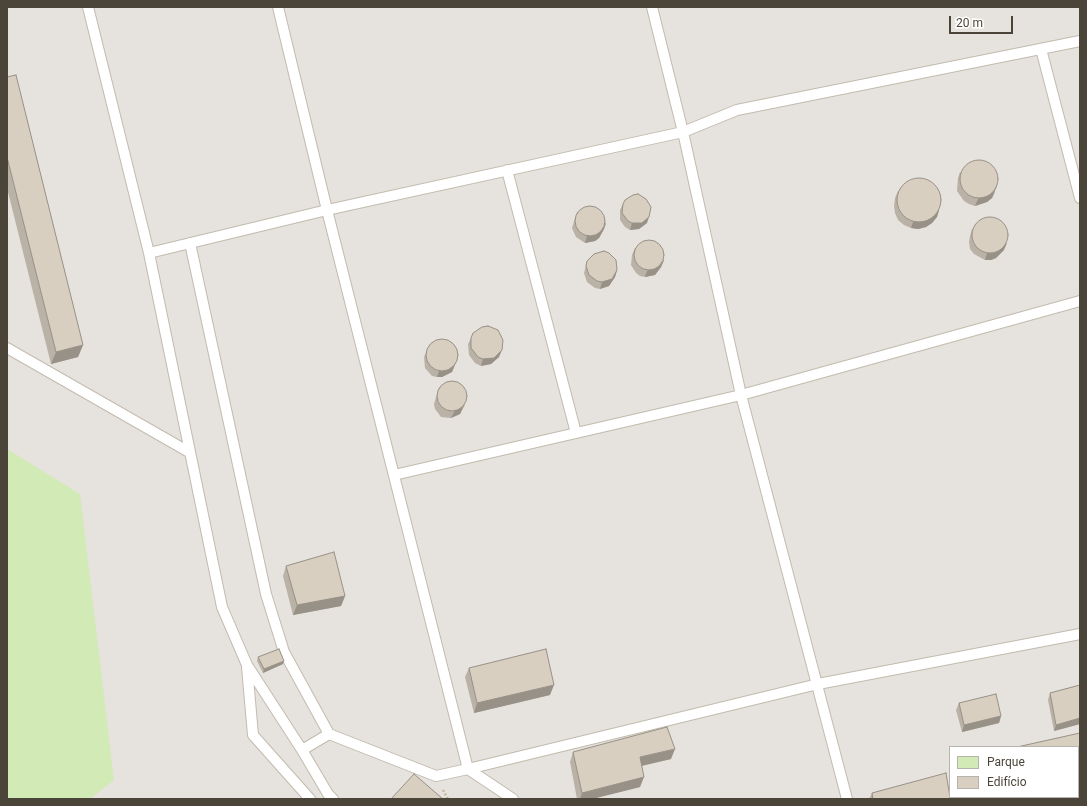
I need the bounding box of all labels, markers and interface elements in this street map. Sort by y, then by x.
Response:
scale bar [951,8,1015,34]
text: 20 m [956,16,983,30]
legend [949,746,1079,798]
text: Parque [987,755,1025,769]
text: Edifício [987,775,1027,789]

